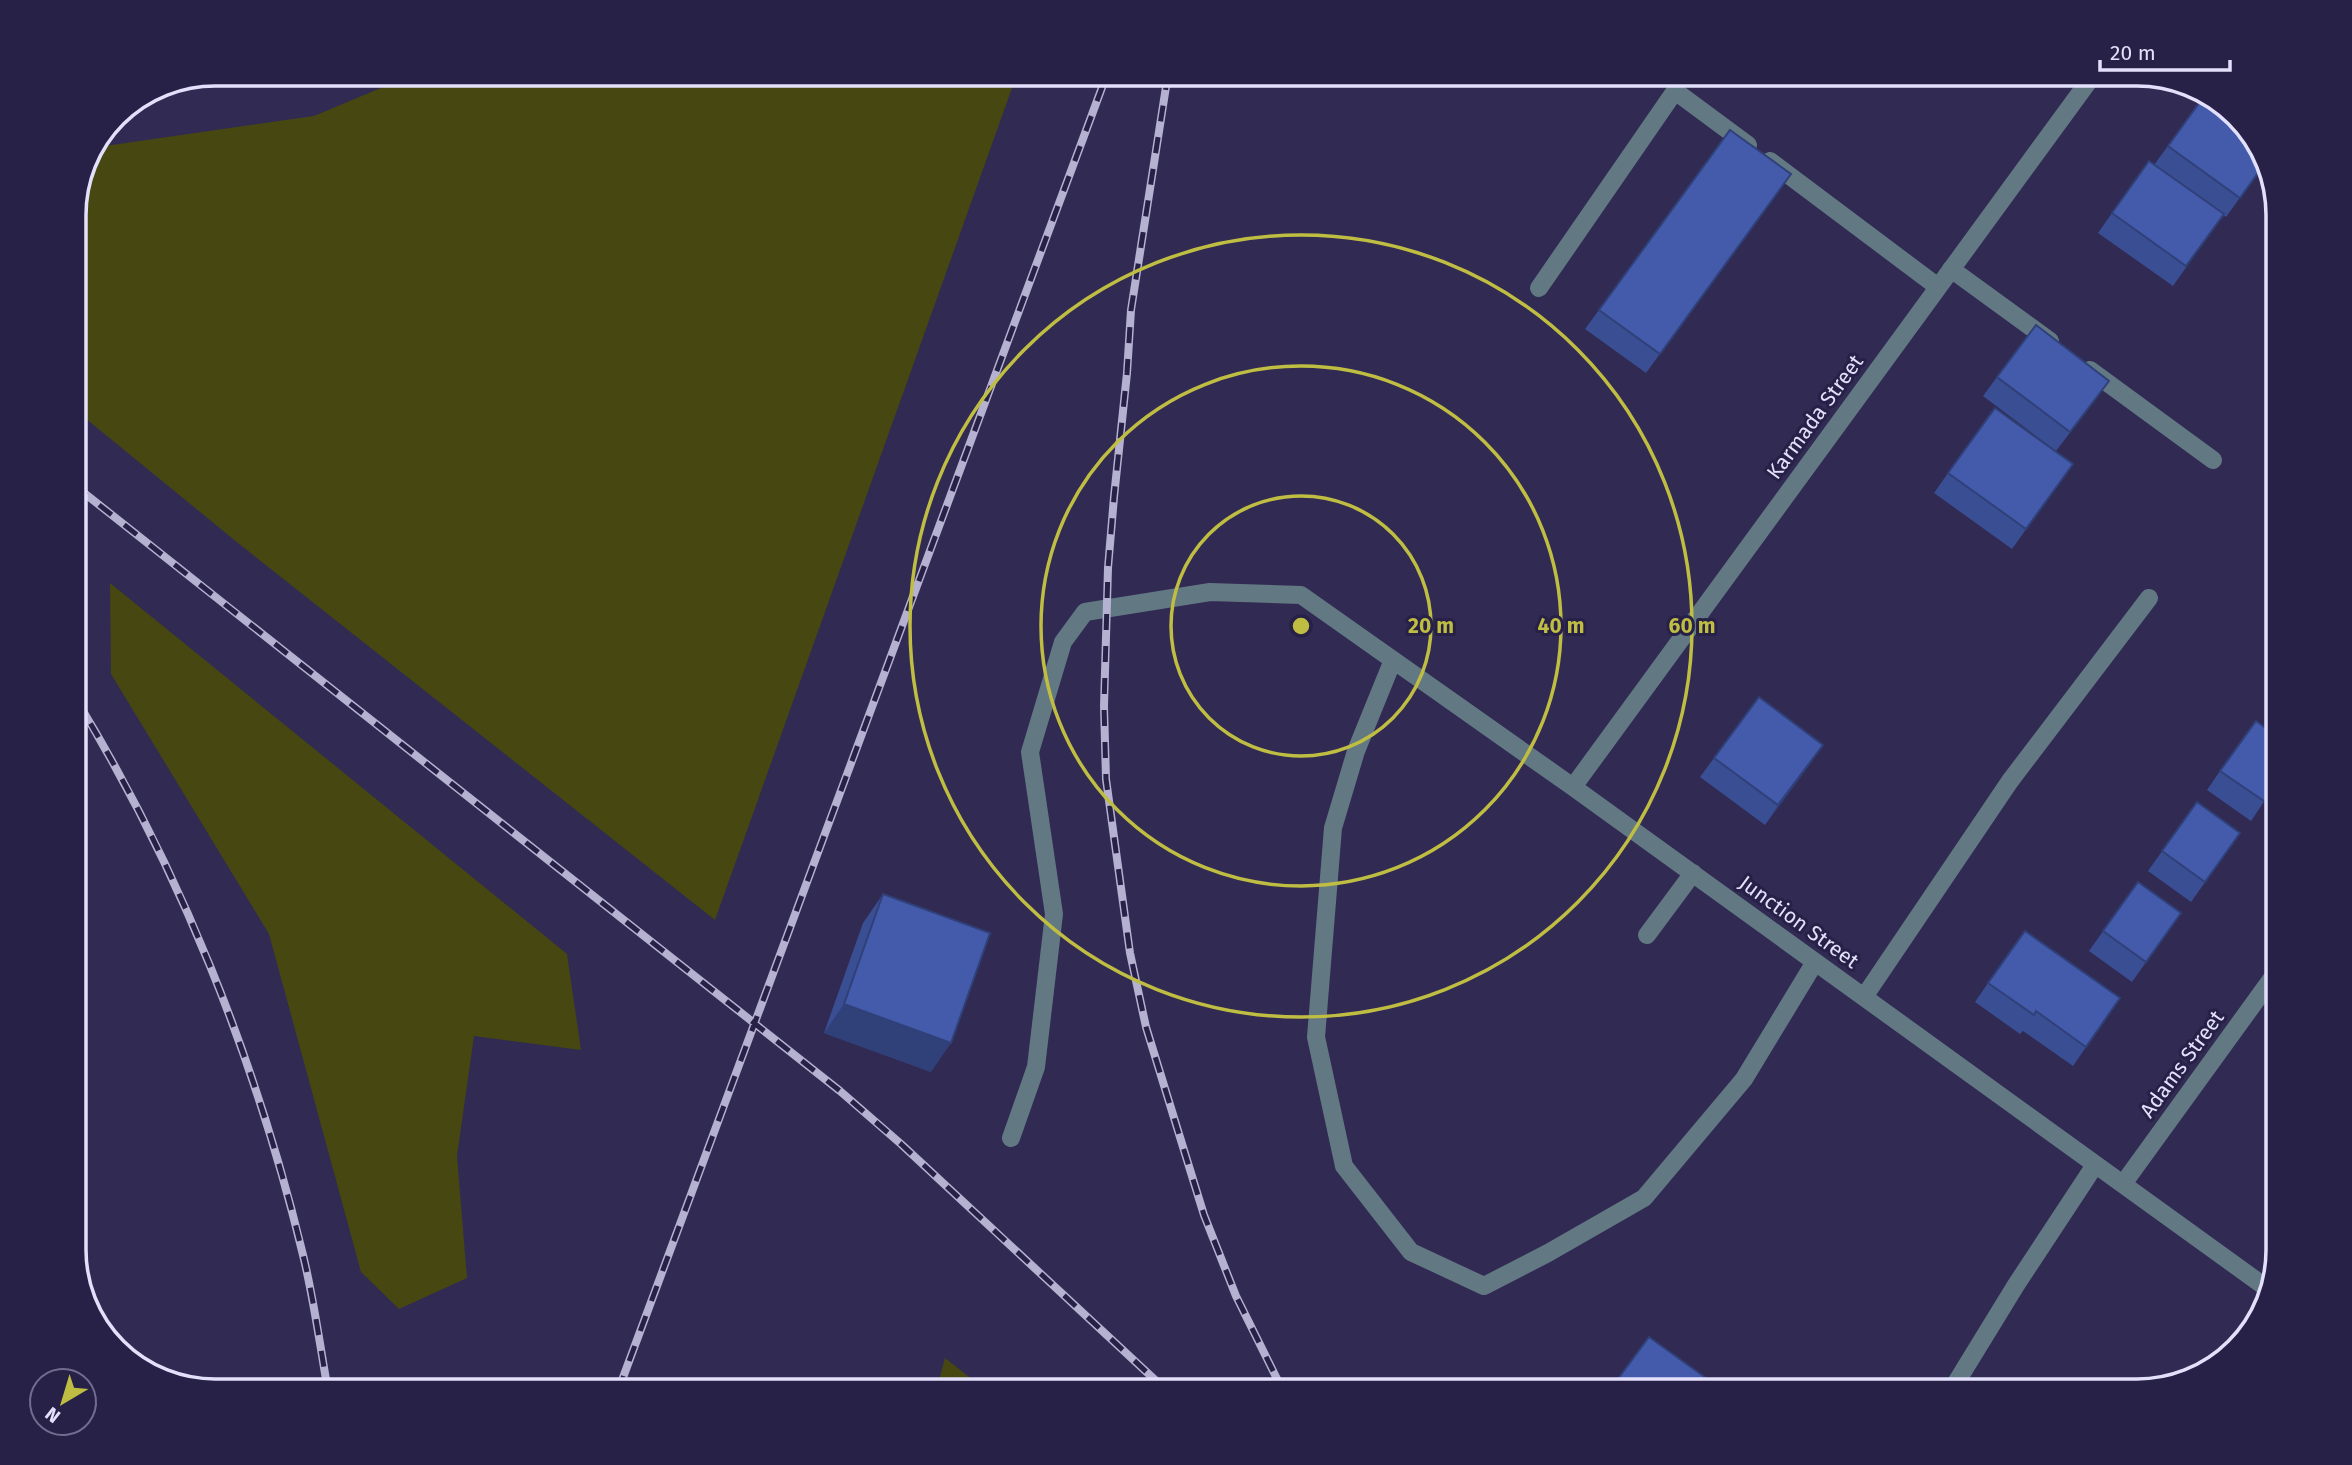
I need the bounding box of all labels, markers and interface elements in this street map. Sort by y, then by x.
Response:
scale bar [2100,28,2230,72]
text: 20 m [2110,40,2156,66]
street label: Karmada Street [1761,349,1869,484]
text: 20 m [1408,613,1454,639]
text: 40 m [1538,613,1584,639]
text: 60 m [1669,613,1715,639]
centre of rings [1289,614,1313,638]
street label: Junction Street [1734,870,1864,974]
street label: Adams Street [2134,1005,2230,1123]
north arrow [28,1367,98,1437]
text: N [41,1402,65,1428]

